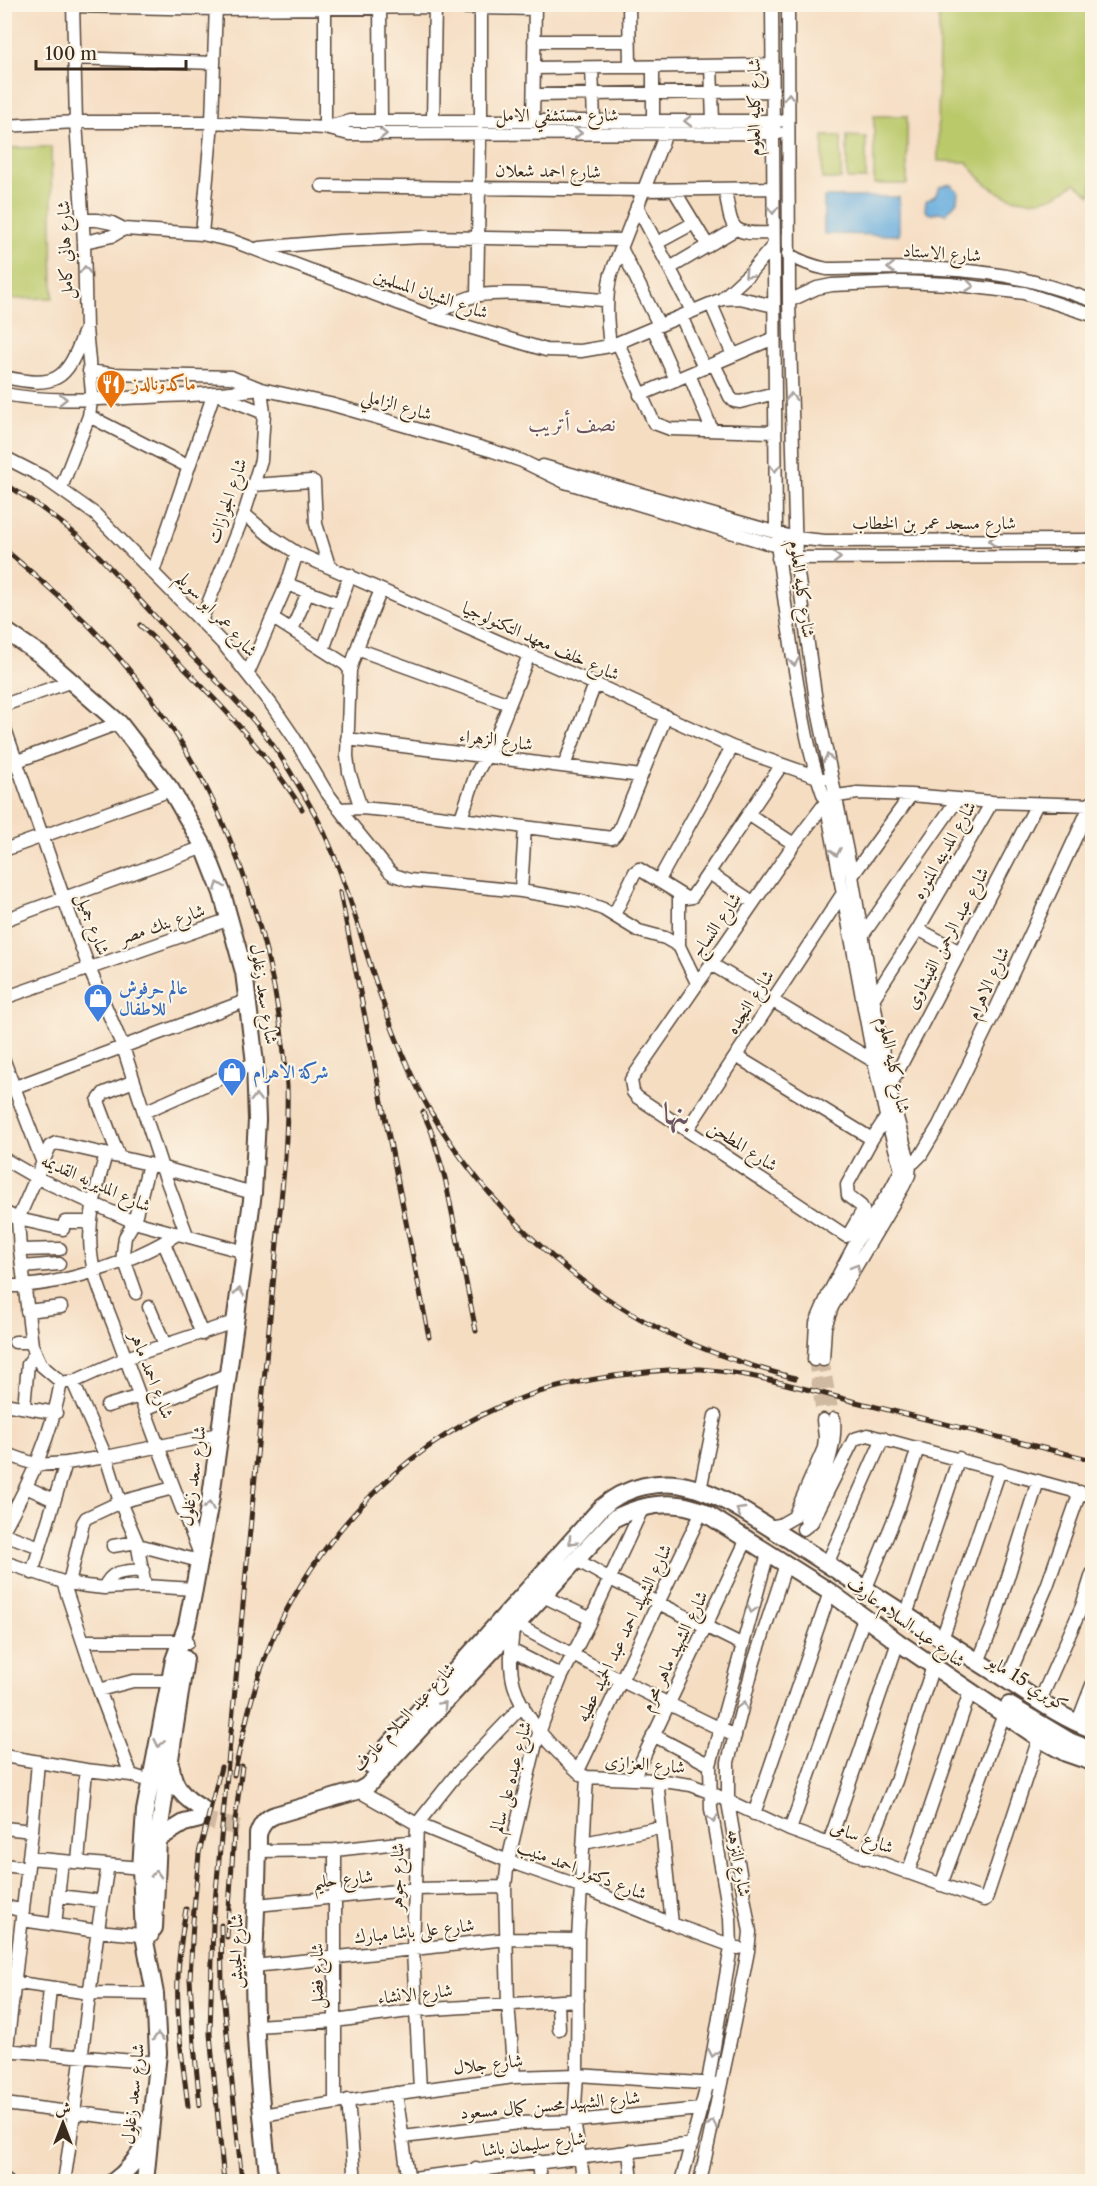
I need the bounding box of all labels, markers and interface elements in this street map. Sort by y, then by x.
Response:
scale bar [36,33,186,71]
text: 100 m [45,43,97,65]
street label: شارع كليه العلوم [743,58,770,156]
one-way arrow [783,93,795,102]
street label: شارع مستشفي الامل [496,104,618,133]
one-way arrow [684,115,693,127]
one-way arrow [574,127,583,139]
one-way arrow [379,128,388,140]
street label: شارع احمد شعلان [495,159,601,187]
street label: شارع هاني كامل [52,200,82,300]
one-way arrow [767,205,779,214]
street label: شارع الاستاد [902,239,982,271]
one-way arrow [886,261,895,274]
street label: شارع الشبان المسلمين [370,264,491,328]
one-way arrow [79,266,91,275]
one-way arrow [745,266,756,277]
one-way arrow [965,279,974,292]
restaurant icon: ماكدونالدز [95,368,127,410]
place label: ماكدونالدز [130,373,196,395]
street label: شارع الزاملي [358,385,435,431]
one-way arrow [58,393,67,406]
one-way arrow [785,393,797,402]
district label: نصف أتريب [528,409,616,437]
street label: شارع الجوازات [202,455,256,548]
one-way arrow [769,463,781,472]
street label: شارع مسجد عمر بن الخطاب [852,512,1016,538]
one-way arrow [988,535,997,547]
street label: شارع كليه العلوم [779,539,820,640]
one-way arrow [832,552,841,564]
street label: شارع عمر ابو سويلم [167,567,262,666]
street label: شارع خلف معهد التكنولوجيا [457,596,623,689]
one-way arrow [787,657,799,666]
street label: شارع الزهراء [457,725,534,759]
one-way arrow [822,753,835,763]
street label: شارع المدينه المنوره [907,797,984,905]
one-way arrow [829,846,842,856]
street label: شارع عبد الرحمن الفيشاوى [900,863,997,1015]
one-way arrow [214,881,227,892]
street label: شارع النساج [686,888,750,964]
street label: شارع جميل [68,890,114,960]
street label: شارع بنك مصر [114,899,209,953]
street label: شارع سعد زغلول [241,942,283,1046]
street label: شارع الاهرام [962,943,1019,1025]
street label: شارع النجده [721,966,782,1040]
place label: عالم حرفوش للاطفال [119,977,188,1020]
shop icon: عالم حرفوش للاطفال [82,982,114,1024]
street label: شارع كليه العلوم [868,1015,915,1116]
shop icon: شركة الاهرام [216,1056,248,1098]
place label: شركة الاهرام [253,1061,328,1088]
one-way arrow [250,1093,262,1102]
district label: بنها [663,1095,691,1134]
street label: شارع المطحن [702,1115,782,1180]
street label: شارع المديريه القديمه [36,1149,154,1221]
one-way arrow [849,1264,860,1274]
one-way arrow [232,1287,244,1296]
street label: شارع احمد ماهر [121,1326,179,1423]
street label: شارع سعد زغلول [175,1424,215,1528]
one-way arrow [202,1501,215,1511]
one-way arrow [736,1506,746,1518]
one-way arrow [568,1534,579,1545]
street label: شارع الشهيد احمد عبد الحميد عطيه [571,1540,680,1727]
street label: شارع عبد السلام عارف [840,1572,969,1676]
street label: شارع الشهيد ماهر محرم [635,1587,717,1717]
one-way arrow [747,1604,760,1614]
street label: كوبري 15 مايو [980,1649,1072,1719]
street label: شارع عبد السلام عارف [348,1658,464,1779]
one-way arrow [435,1701,446,1712]
one-way arrow [735,1701,748,1711]
street label: شارع عبده على سالم [485,1719,541,1837]
one-way arrow [153,1737,166,1747]
street label: شارع العزازى [603,1750,686,1782]
one-way arrow [706,1814,719,1824]
street label: شارع سامى [826,1815,897,1862]
street label: شارع النزهه [718,1828,756,1899]
street label: شارع دكتور احمد منيب [513,1835,650,1909]
street label: شارع جوهر [385,1843,413,1913]
street label: شارع حليم [312,1865,375,1900]
one-way arrow [149,1870,162,1879]
street label: شارع الجيش [224,1913,252,1989]
street label: شارع على باشا مبارك [353,1914,476,1952]
street label: شارع فضل [306,1943,332,2009]
street label: شارع الانشاء [376,1979,454,2013]
one-way arrow [152,2033,164,2042]
street label: شارع سعد زغلول [117,2042,153,2146]
one-way arrow [707,2048,720,2058]
street label: شارع جلال [452,2049,525,2083]
street label: شارع الشهيد محسن كمال مسعود [459,2086,641,2128]
north arrow [33,2093,93,2153]
text: ش [55,2098,71,2118]
one-way arrow [705,2120,718,2130]
street label: شارع سليمان باشا [481,2127,587,2165]

